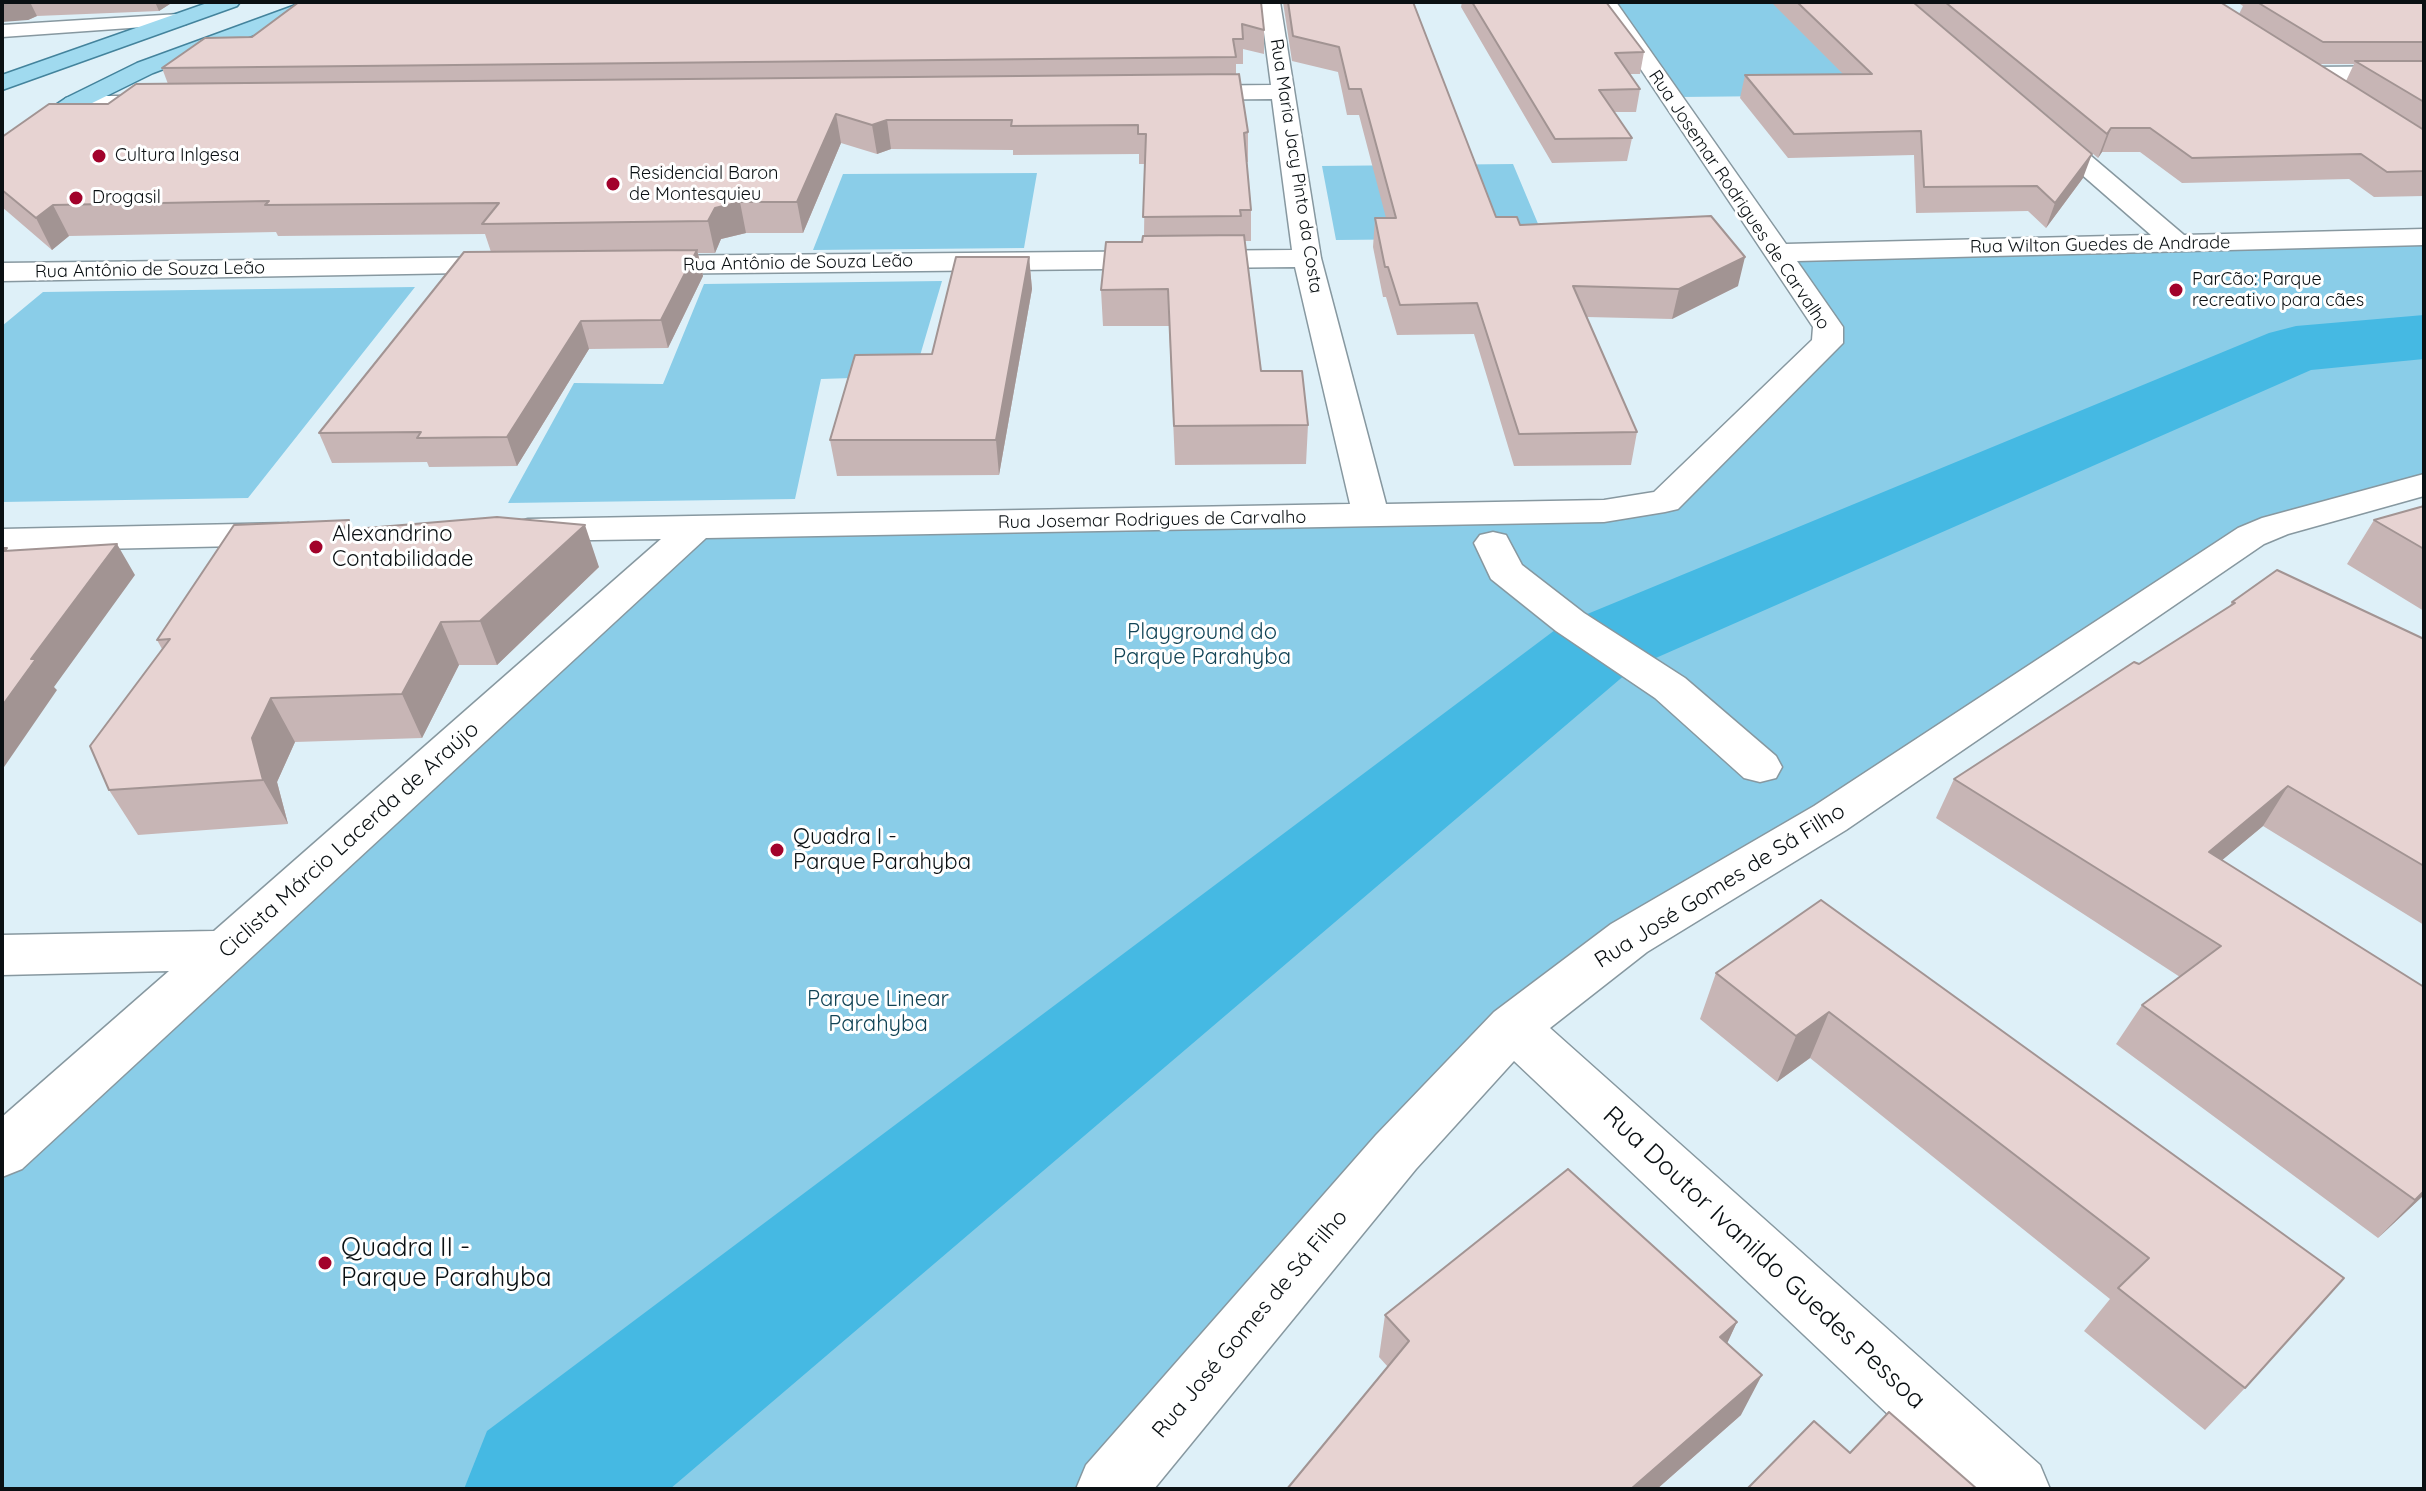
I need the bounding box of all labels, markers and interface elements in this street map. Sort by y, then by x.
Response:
street label: Rua Maria Jacy Pinto da Costa [1265,37,1327,295]
street label: Rua Josemar Rodrigues de Carvalho [1644,66,1834,334]
place label: Cultura Inlgesa [115,145,239,167]
marker: Cultura Inlgesa [90,147,108,165]
place label: Residencial Baron de Montesquieu [629,163,778,206]
marker: Residencial Baron de Montesquieu [604,175,622,193]
place label: Drogasil [92,187,161,209]
marker: Drogasil [67,189,85,207]
street label: Rua Wilton Guedes de Andrade [1970,232,2230,258]
street label: Rua Antônio de Souza Leão [683,250,913,276]
street label: Rua Antônio de Souza Leão [35,257,265,283]
place label: ParCão: Parque recreativo para cães [2192,269,2364,312]
marker: ParCão: Parque recreativo para cães [2167,281,2185,299]
street label: Rua Josemar Rodrigues de Carvalho [998,507,1306,533]
place label: Alexandrino Contabilidade [332,521,473,572]
marker: Alexandrino Contabilidade [307,538,325,556]
park label: Playground do Parque Parahyba [1113,619,1291,670]
street label: Ciclista Márcio Lacerda de Araújo [214,716,484,964]
street label: Rua José Gomes de Sá Filho [1590,798,1850,974]
place label: Quadra I - Parque Parahyba [793,824,971,876]
marker: Quadra I - Parque Parahyba [768,841,786,859]
park label: Parque Linear Parahyba [807,986,949,1038]
street label: Rua Doutor Ivanildo Guedes Pessoa [1596,1100,1932,1416]
street label: Rua José Gomes de Sá Filho [1147,1204,1353,1444]
place label: Quadra II - Parque Parahyba [341,1232,551,1294]
marker: Quadra II - Parque Parahyba [316,1254,334,1272]

